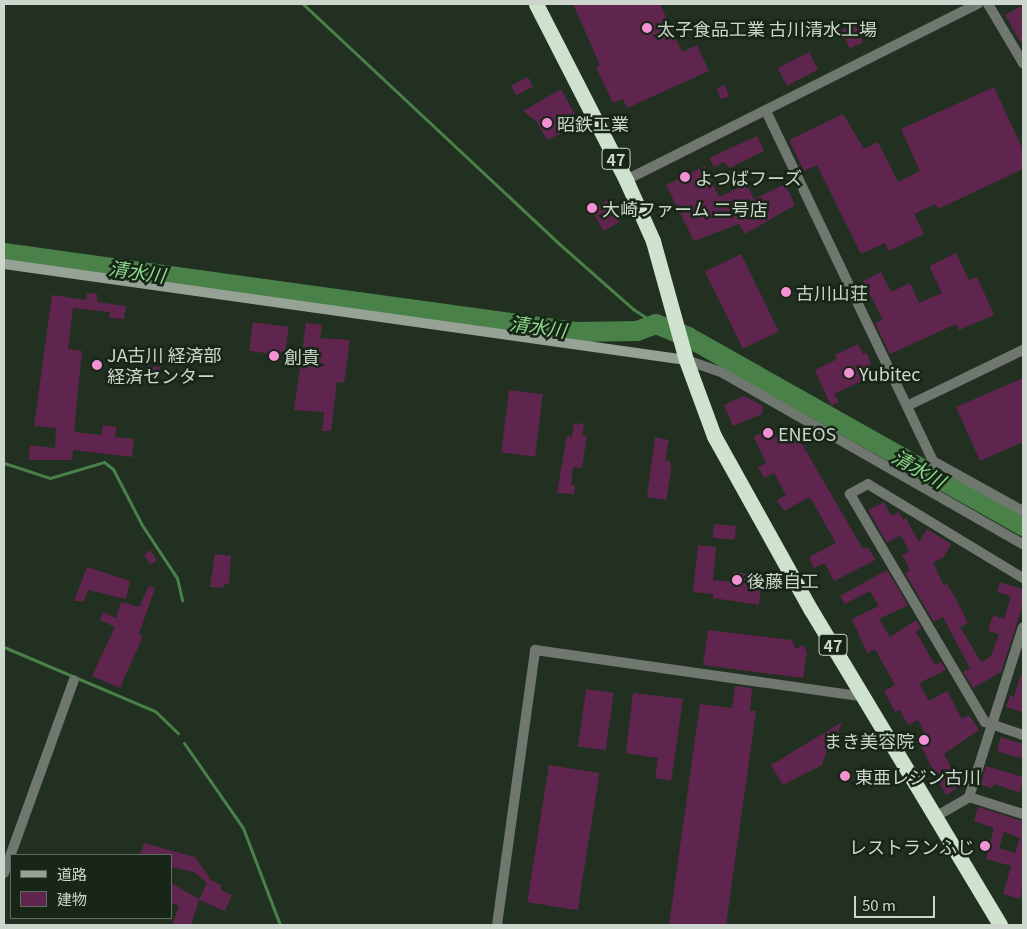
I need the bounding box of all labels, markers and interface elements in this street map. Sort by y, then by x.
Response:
place label: 太子食品工業 古川清水工場 [657,17,877,39]
marker: 太子食品工業 古川清水工場 [641,22,653,34]
place label: 昭鉄工業 [557,112,629,134]
marker: 昭鉄工業 [541,117,553,129]
road number: 47 [601,146,631,172]
place label: よつばフーズ [695,166,803,188]
marker: よつばフーズ [679,171,691,183]
place label: 大崎ファーム 二号店 [602,197,768,219]
marker: 大崎ファーム 二号店 [586,202,598,214]
water label: 清水川 [107,256,167,286]
place label: 古川山荘 [796,281,868,303]
marker: 古川山荘 [780,286,792,298]
water label: 清水川 [508,311,568,341]
place label: JA古川 経済部 経済センター [107,344,222,386]
place label: 創貴 [284,345,320,367]
marker: 創貴 [268,350,280,362]
marker: JA古川 経済部 経済センター [91,359,103,371]
place label: Yubitec [859,362,920,384]
marker: Yubitec [843,367,855,379]
place label: ENEOS [778,422,836,444]
marker: ENEOS [762,427,774,439]
water label: 清水川 [889,444,949,492]
place label: 後藤自工 [747,569,819,591]
marker: 後藤自工 [731,574,743,586]
road number: 47 [818,632,848,658]
place label: まき美容院 [824,729,914,751]
marker: まき美容院 [918,734,930,746]
place label: 東亜レジン古川 [855,765,981,787]
marker: 東亜レジン古川 [839,770,851,782]
place label: レストランふじ [849,835,975,857]
marker: レストランふじ [979,840,991,852]
legend [10,854,172,919]
text: 道路 [57,863,87,884]
scale bar [857,886,938,918]
text: 建物 [57,888,87,909]
text: 50 m [862,894,896,915]

